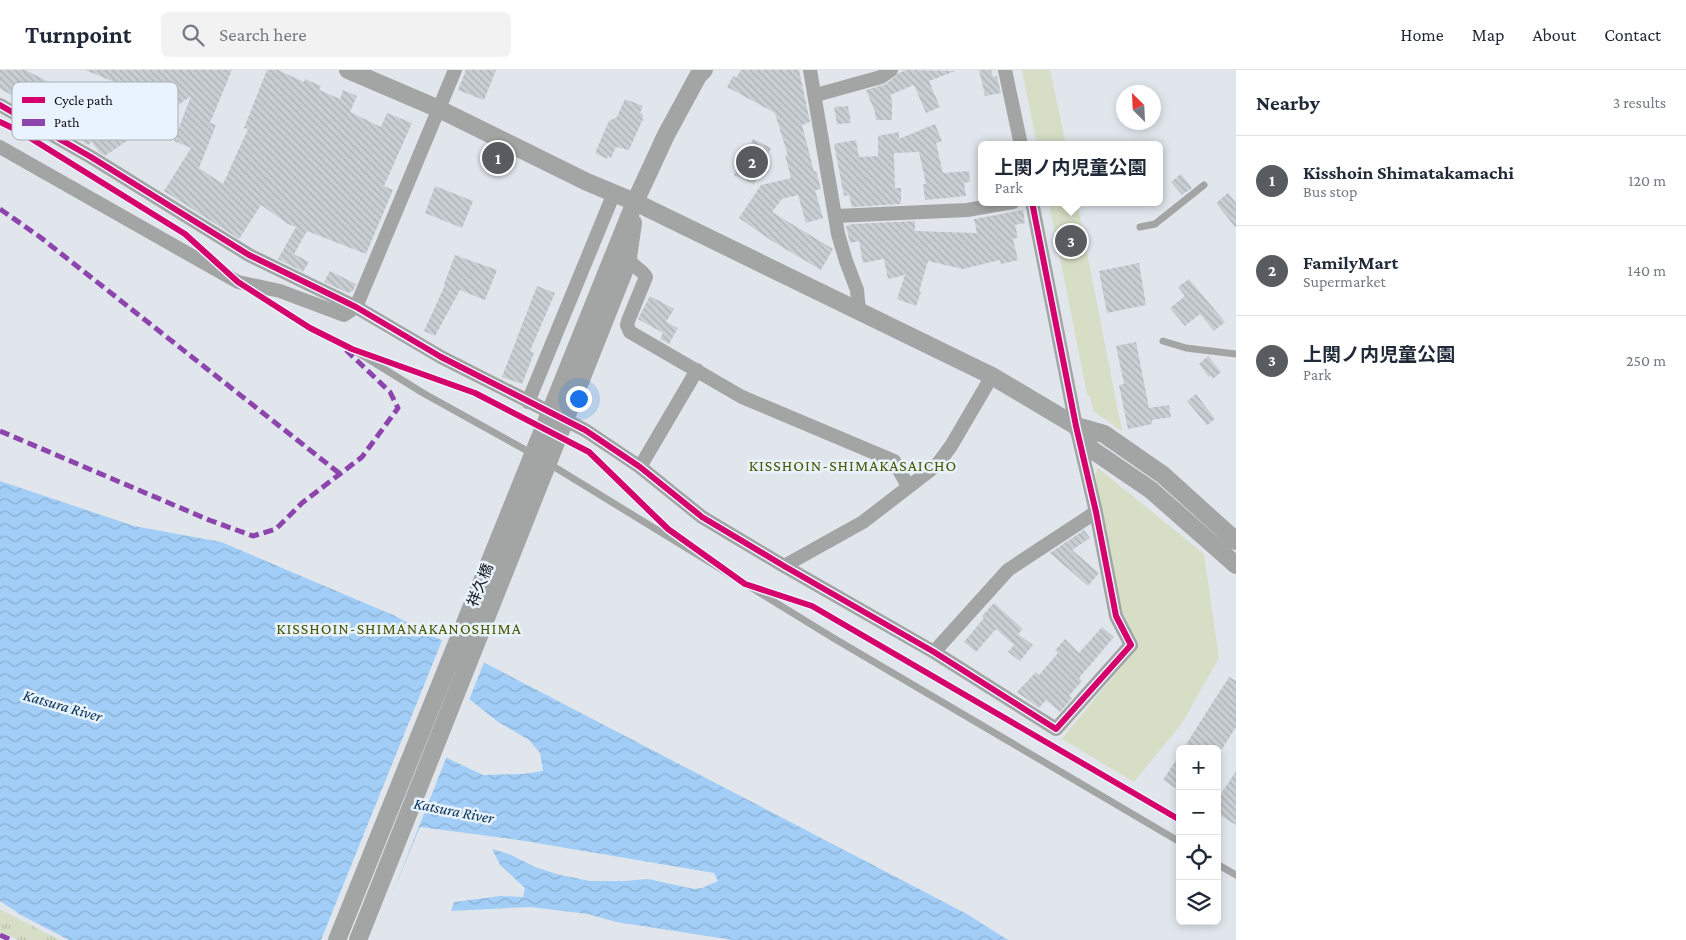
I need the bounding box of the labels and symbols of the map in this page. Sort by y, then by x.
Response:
legend [12,82,178,140]
north arrow [1116,85,1161,130]
text: Cycle path [54,92,113,108]
text: Path [54,114,80,130]
pin: 1 [482,139,514,177]
pin: 2 [736,143,768,181]
pin: 3 [1055,222,1087,260]
your location [566,386,592,412]
district label: KISSHOIN-SHIMAKASAICHO [749,457,957,474]
street label: 祥久橋 [464,561,496,609]
district label: KISSHOIN-SHIMANAKANOSHIMA [276,620,522,637]
water label: Katsura River [21,686,105,725]
water label: Katsura River [412,794,496,827]

